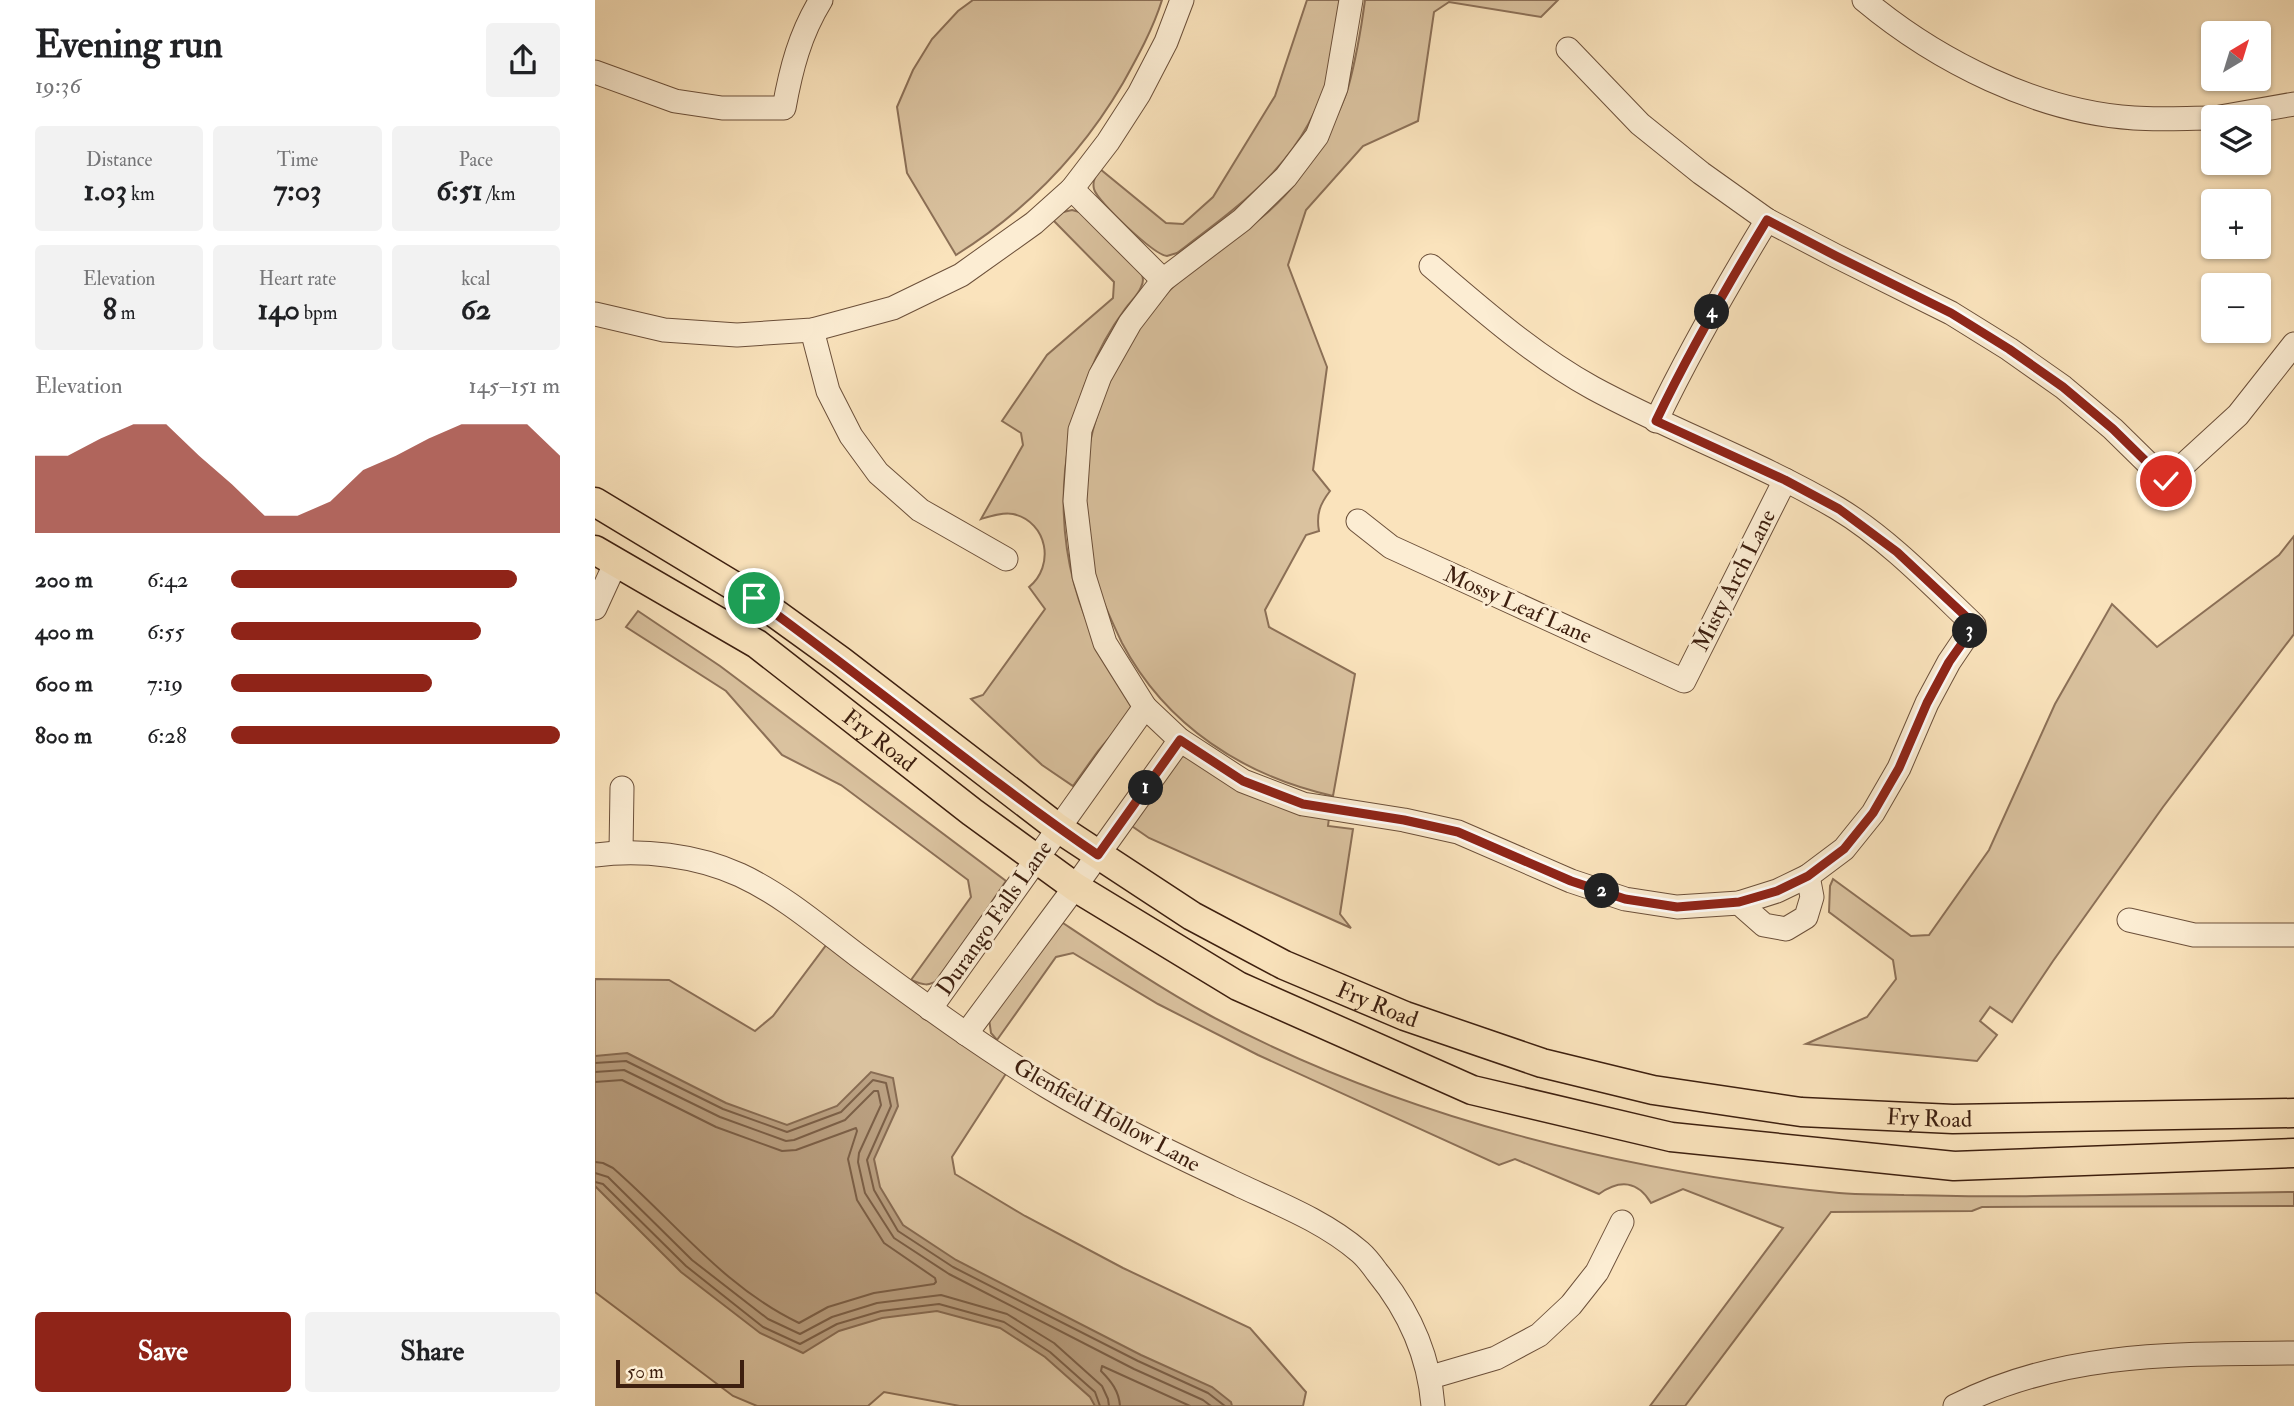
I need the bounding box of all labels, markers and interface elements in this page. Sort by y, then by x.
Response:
text: Evening run [35,21,223,69]
north arrow [2201,21,2271,91]
map controls [2201,21,2271,343]
button: share [486,23,560,97]
text: 19:36 [35,71,81,100]
button: layers [2201,105,2271,175]
text: Distance [86,148,152,172]
text: Time [277,148,318,172]
text: Pace [459,148,493,172]
text: 1.03 [84,172,127,209]
text: 7:03 [273,172,322,209]
text: 6:51 [436,172,483,209]
text: km [127,182,155,206]
text: /km [483,182,515,206]
button: + [2201,189,2271,259]
text: Elevation [83,267,155,291]
text: Heart rate [259,267,336,291]
text: kcal [461,267,490,291]
button: − [2201,273,2271,343]
text: 8 [103,291,117,328]
text: 140 [258,291,300,328]
text: 62 [461,291,491,328]
pin: 4 [1695,294,1729,330]
text: 4 [1706,299,1717,323]
text: m [117,301,136,325]
text: bpm [300,301,337,325]
text: Elevation [35,371,123,400]
text: 145–151 m [469,371,560,400]
pin [2136,451,2196,511]
icon: check [2147,462,2185,500]
street label: Misty Arch Lane [1686,504,1782,656]
street label: Mossy Leaf Lane [1439,559,1597,651]
text: 200 m [35,565,93,594]
text: 6:42 [147,565,188,594]
pin [724,568,784,628]
icon: arrive [735,579,773,617]
pin: 3 [1953,614,1987,648]
text: 400 m [35,617,94,646]
text: 6:55 [147,617,185,646]
text: 3 [1966,618,1973,642]
text: 600 m [35,669,93,698]
text: 7:19 [147,669,183,698]
street label: Fry Road [837,702,922,778]
text: 800 m [35,721,92,750]
text: 6:28 [147,721,187,750]
pin: 1 [1129,770,1163,806]
text: 1 [1142,775,1149,799]
street label: Durango Falls Lane [930,834,1059,1001]
pin: 2 [1585,874,1619,908]
text: 2 [1597,878,1606,902]
street label: Fry Road [1332,974,1422,1034]
street label: Glenfield Hollow Lane [1008,1052,1206,1179]
street label: Fry Road [1886,1101,1972,1134]
button: Save [35,1312,291,1392]
button: Share [305,1312,560,1392]
scale bar [616,1357,744,1389]
text: 50 m [627,1360,664,1384]

